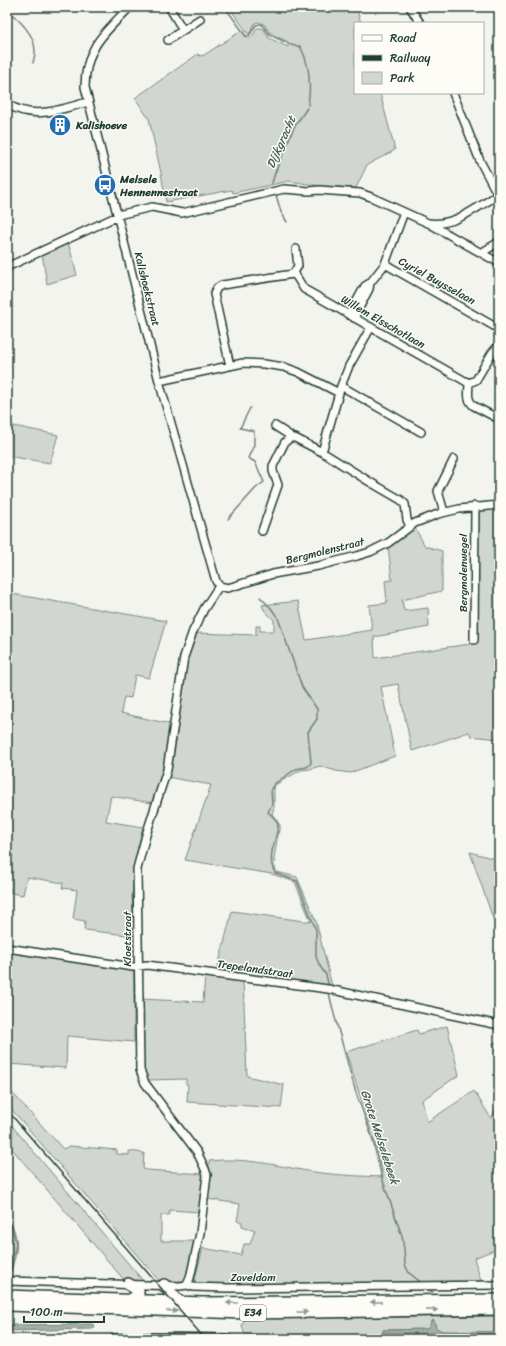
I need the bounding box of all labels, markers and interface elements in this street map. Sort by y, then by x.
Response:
legend [354,22,484,94]
text: Road [390,27,417,49]
text: Railway [390,47,431,69]
text: Park [390,67,415,89]
water label: Dijkgracht [260,111,303,172]
building icon: Kalishoeve [47,112,73,138]
place label: Kalishoeve [75,116,127,135]
place label: Melsele Hennennestraat [119,170,198,202]
bus stop icon: Melsele Hennennestraat [92,172,118,198]
street label: Kalishoekstraat [129,250,165,328]
street label: Cyriel Buysselaan [395,252,479,310]
street label: Willem Elsschotlaan [337,290,429,354]
street label: Bergmolenstraat [284,532,367,570]
street label: Bergmolenwegel [454,533,473,612]
street label: Kloetstraat [118,911,137,967]
street label: Trepelandstraat [216,954,295,984]
water label: Grote Melselebeek [354,1087,406,1189]
street label: Zaveldam [230,1268,276,1287]
scale bar [24,1298,104,1324]
one-way arrow [369,1299,382,1305]
one-way arrow [225,1300,238,1306]
text: 100 m [30,1301,63,1323]
road number: E34 [240,1305,266,1321]
one-way arrow [426,1307,439,1313]
one-way arrow [166,1308,179,1314]
one-way arrow [296,1309,309,1315]

